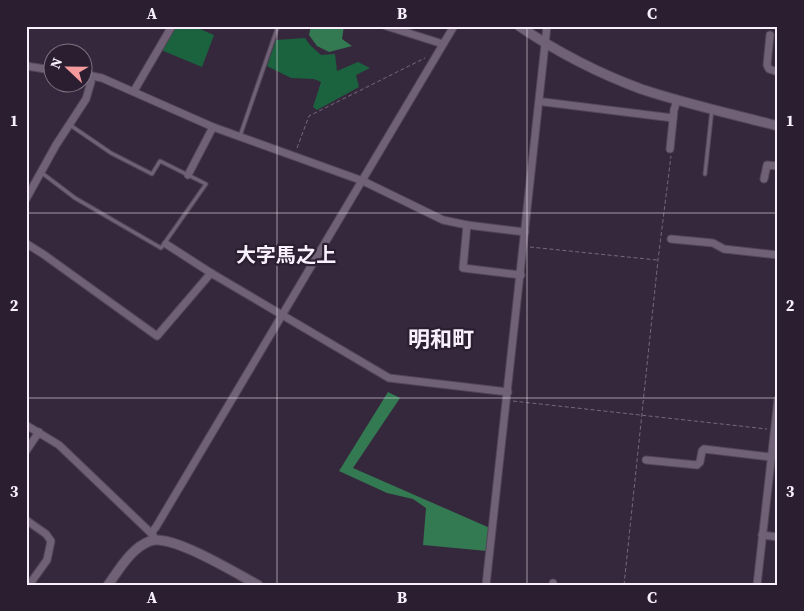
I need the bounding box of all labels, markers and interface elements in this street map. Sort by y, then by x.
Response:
text: A [147,2,158,24]
text: B [397,2,408,24]
text: C [647,2,657,24]
north arrow [42,42,92,92]
text: N [45,55,67,72]
text: 1 [10,109,18,131]
text: 1 [786,109,794,131]
district label: 大字馬之上 [236,241,336,269]
text: 2 [10,294,19,316]
text: 2 [786,294,795,316]
district label: 明和町 [408,324,474,354]
text: 3 [10,480,19,502]
text: 3 [786,480,795,502]
text: A [147,586,158,608]
text: B [397,586,408,608]
text: C [647,586,657,608]

